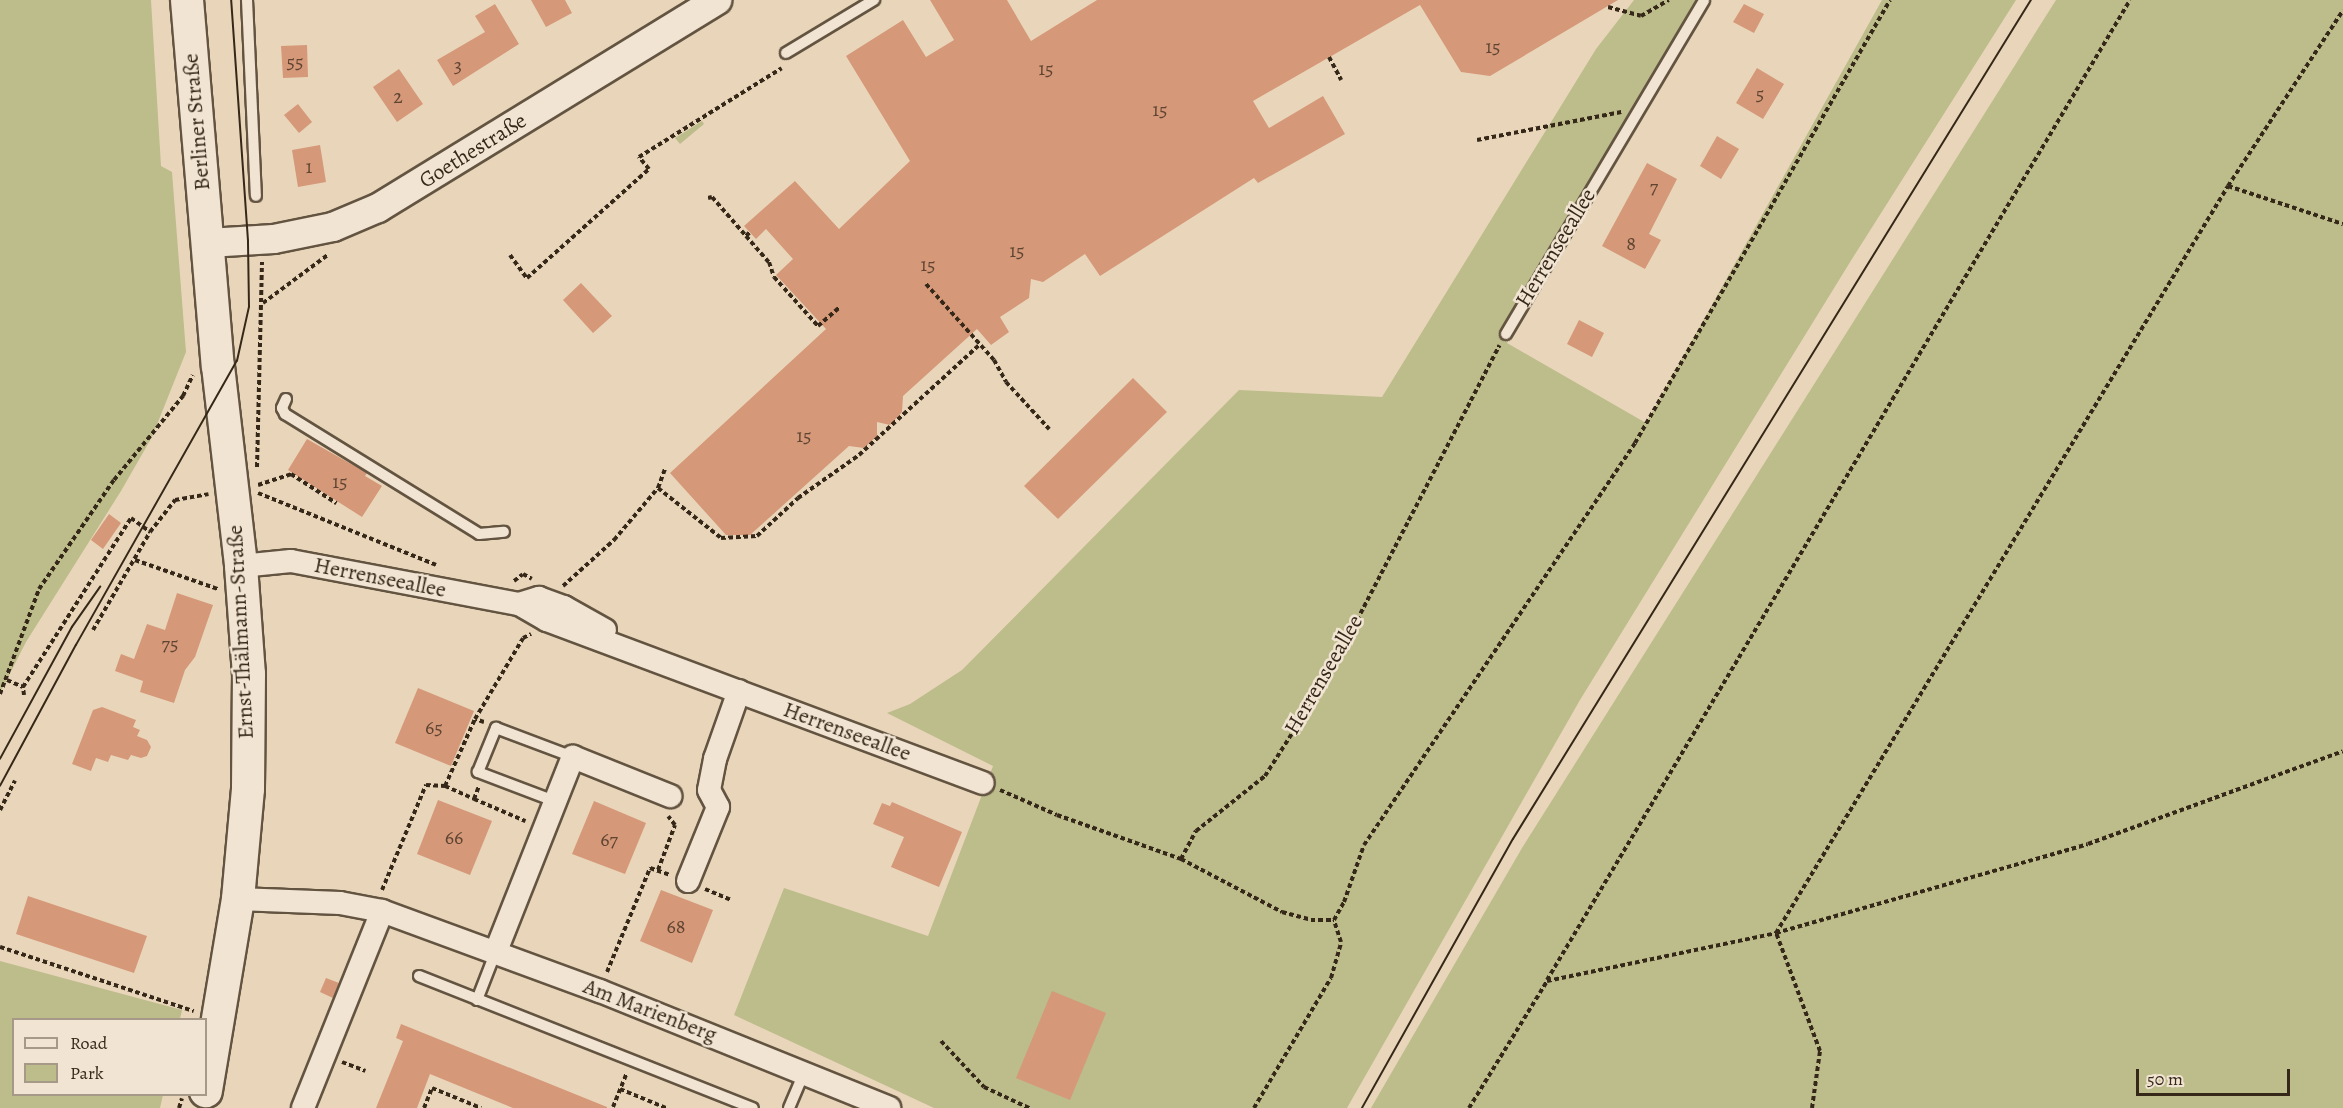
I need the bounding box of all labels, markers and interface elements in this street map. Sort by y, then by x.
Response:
house number: 15 [1485,34,1501,58]
house number: 55 [286,49,304,73]
street label: Berliner Straße [178,52,216,192]
house number: 3 [454,53,462,77]
house number: 15 [1038,56,1054,80]
house number: 5 [1756,81,1764,105]
house number: 2 [393,84,403,108]
house number: 15 [1152,97,1168,121]
street label: Goethestraße [415,108,531,194]
house number: 1 [306,154,312,178]
house number: 7 [1650,174,1658,198]
street label: Herrenseeallee [1510,184,1602,312]
house number: 8 [1626,231,1636,255]
house number: 15 [1009,238,1025,262]
house number: 15 [920,252,936,276]
house number: 15 [796,423,812,447]
house number: 15 [332,469,348,493]
street label: Ernst-Thälmann-Straße [222,524,260,740]
street label: Herrenseeallee [312,552,448,604]
street label: Herrenseeallee [1279,610,1369,740]
house number: 75 [162,631,178,655]
street label: Herrenseeallee [780,697,914,767]
house number: 65 [425,715,443,739]
house number: 66 [445,825,463,849]
house number: 67 [600,827,618,851]
house number: 68 [667,914,685,938]
street label: Am Marienberg [580,973,720,1049]
legend [12,1018,207,1096]
text: Road [70,1031,107,1055]
scale bar [2139,1057,2294,1095]
text: Park [70,1061,104,1085]
text: 50 m [2147,1067,2183,1091]

